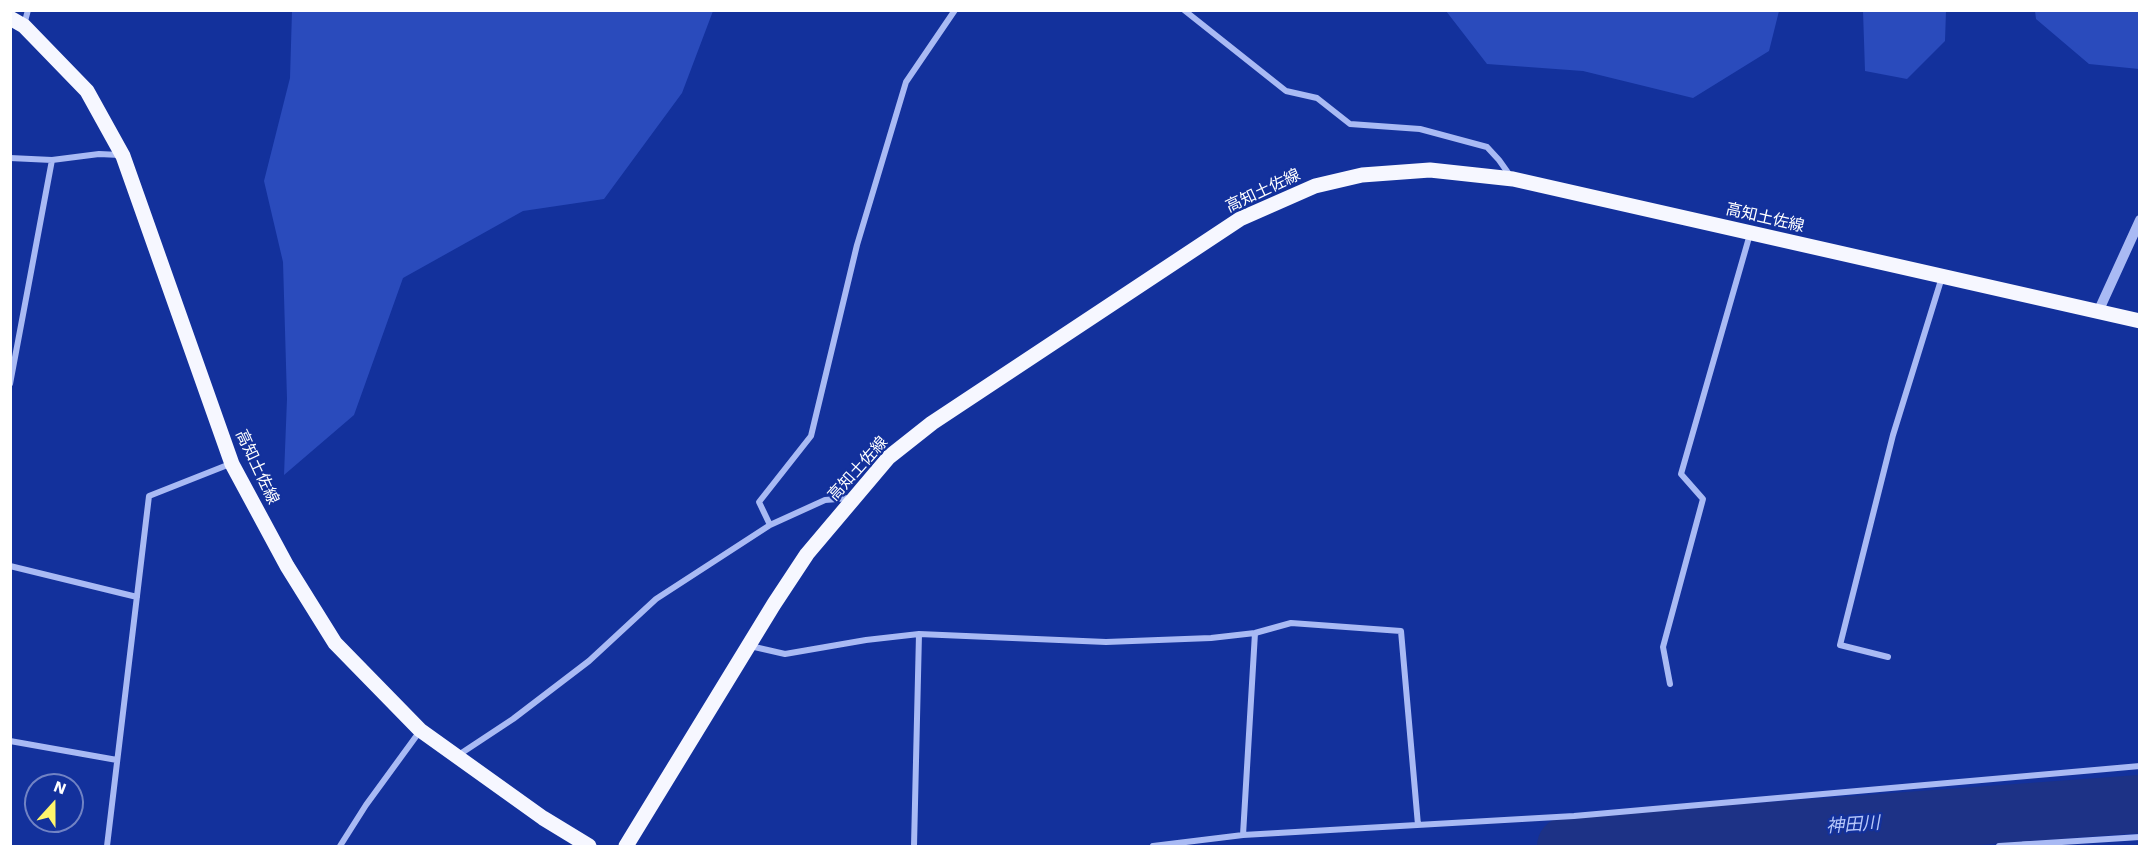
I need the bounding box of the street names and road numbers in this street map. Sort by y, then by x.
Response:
street label: 高知土佐線 [1223,165,1303,217]
street label: 高知土佐線 [1724,200,1806,236]
street label: 高知土佐線 [231,427,283,507]
street label: 高知土佐線 [824,433,892,505]

